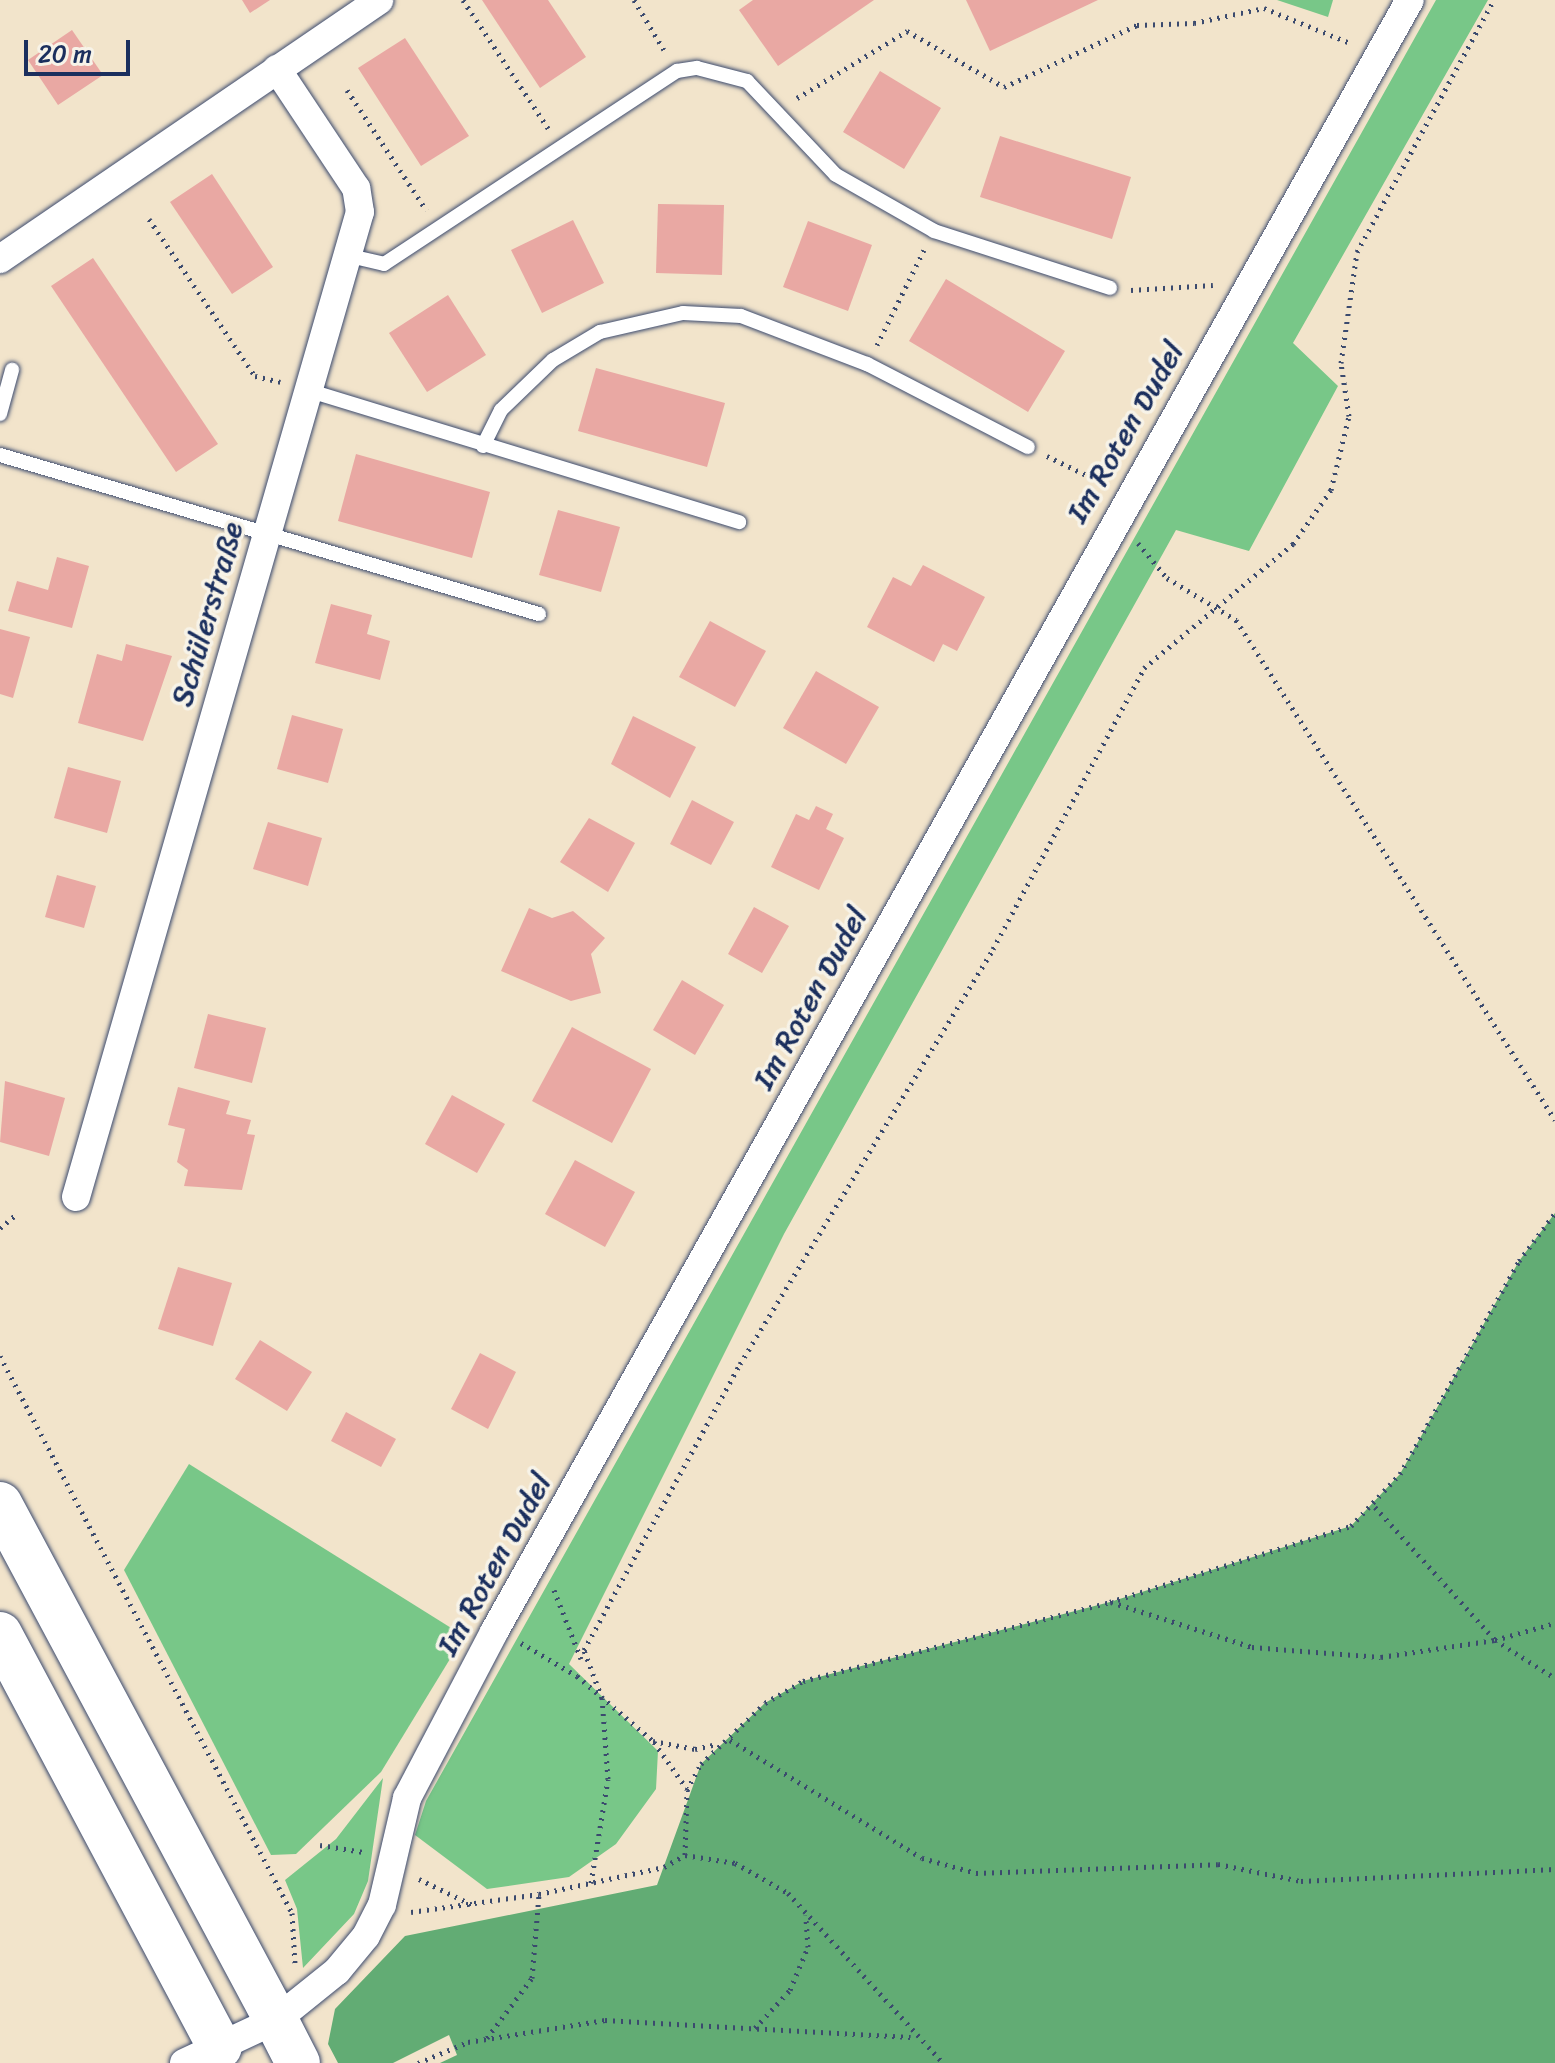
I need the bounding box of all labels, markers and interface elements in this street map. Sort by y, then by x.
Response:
scale bar [28,24,134,74]
text: 20 m [38,33,92,75]
street label: Im Roten Dudel [1059,335,1191,529]
street label: Schülerstraße [163,518,251,710]
street label: Im Roten Dudel [745,901,875,1095]
street label: Im Roten Dudel [429,1467,559,1661]

